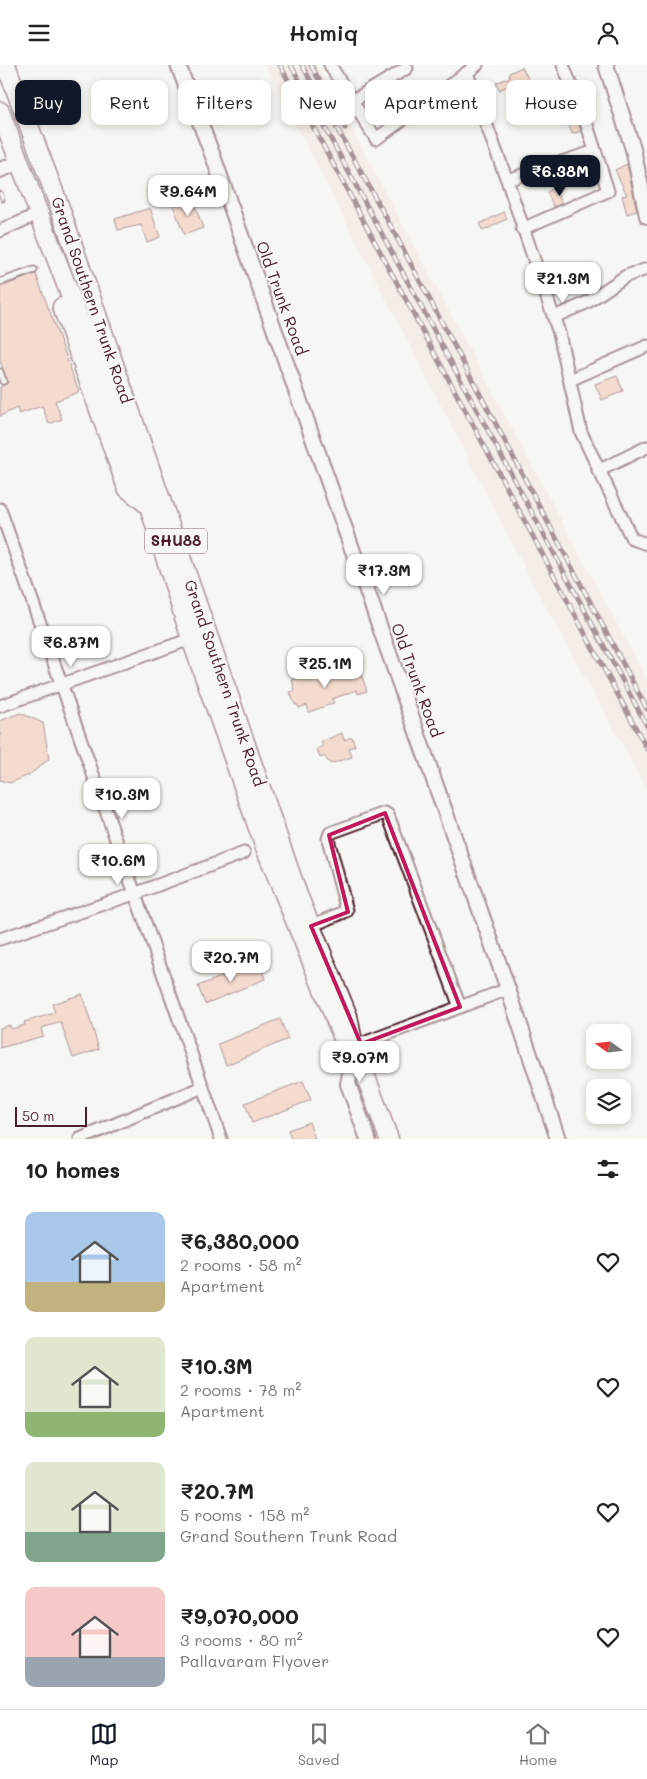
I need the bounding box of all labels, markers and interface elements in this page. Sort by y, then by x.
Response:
text: Homiq [289,18,358,47]
icon: menu [25,19,53,47]
icon: person [594,19,622,47]
chip: Buy [15,80,81,125]
chip: Rent [91,80,168,125]
chip: Filters [178,80,271,125]
chip: New [281,80,355,125]
chip: Apartment [365,80,496,125]
chip: House [506,80,596,125]
pin: ₹6.38M [519,155,601,197]
text: ₹6.38M [531,160,589,181]
pin: ₹9.64M [147,175,229,217]
text: ₹9.64M [159,180,217,201]
street label: Grand Southern Trunk Road [47,194,138,406]
street label: Old Trunk Road [252,238,313,358]
pin: ₹21.3M [522,261,604,304]
text: ₹21.3M [536,267,590,288]
road number: SHU88 [145,529,207,553]
pin: ₹17.3M [343,553,425,596]
text: ₹17.3M [357,559,411,580]
street label: Grand Southern Trunk Road [180,577,271,789]
street label: Old Trunk Road [387,620,448,740]
pin: ₹6.87M [30,625,112,668]
text: ₹6.87M [43,631,99,652]
pin: ₹25.1M [284,647,366,689]
text: ₹25.1M [298,652,352,673]
pin: ₹10.3M [81,777,163,820]
text: ₹10.3M [94,783,150,804]
pin: ₹10.6M [77,843,159,886]
text: ₹10.6M [90,849,146,870]
pin: ₹20.7M [190,941,272,983]
text: ₹20.7M [203,946,259,967]
north arrow [586,1024,631,1069]
map controls [586,1024,631,1124]
pin: ₹9.07M [319,1041,401,1083]
text: ₹9.07M [331,1046,389,1067]
button: layers [586,1079,631,1124]
scale bar [15,1104,88,1127]
text: 50 m [22,1106,54,1125]
icon: filters [594,1155,622,1183]
text: 10 homes [25,1156,120,1183]
text: ₹6,380,000 [180,1227,299,1254]
icon: home [65,1232,125,1292]
icon: heart [594,1248,622,1276]
text: 2 rooms · 58 m² [180,1254,302,1275]
text: Apartment [180,1275,265,1296]
text: ₹10.3M [180,1352,253,1379]
icon: home [65,1357,125,1417]
icon: heart [594,1373,622,1401]
text: 2 rooms · 78 m² [180,1379,301,1400]
text: Apartment [180,1400,265,1421]
text: ₹20.7M [180,1477,254,1504]
icon: home [65,1482,125,1542]
icon: heart [594,1498,622,1526]
text: 5 rooms · 158 m² [180,1504,309,1525]
text: Grand Southern Trunk Road [180,1525,397,1546]
text: ₹9,070,000 [180,1602,299,1629]
icon: home [65,1607,125,1667]
icon: heart [594,1623,622,1651]
text: 3 rooms · 80 m² [180,1629,303,1650]
text: Pallavaram Flyover [180,1650,329,1671]
tab: Map [90,1720,118,1769]
tab: Saved [298,1720,339,1769]
tab: Home [519,1720,557,1769]

